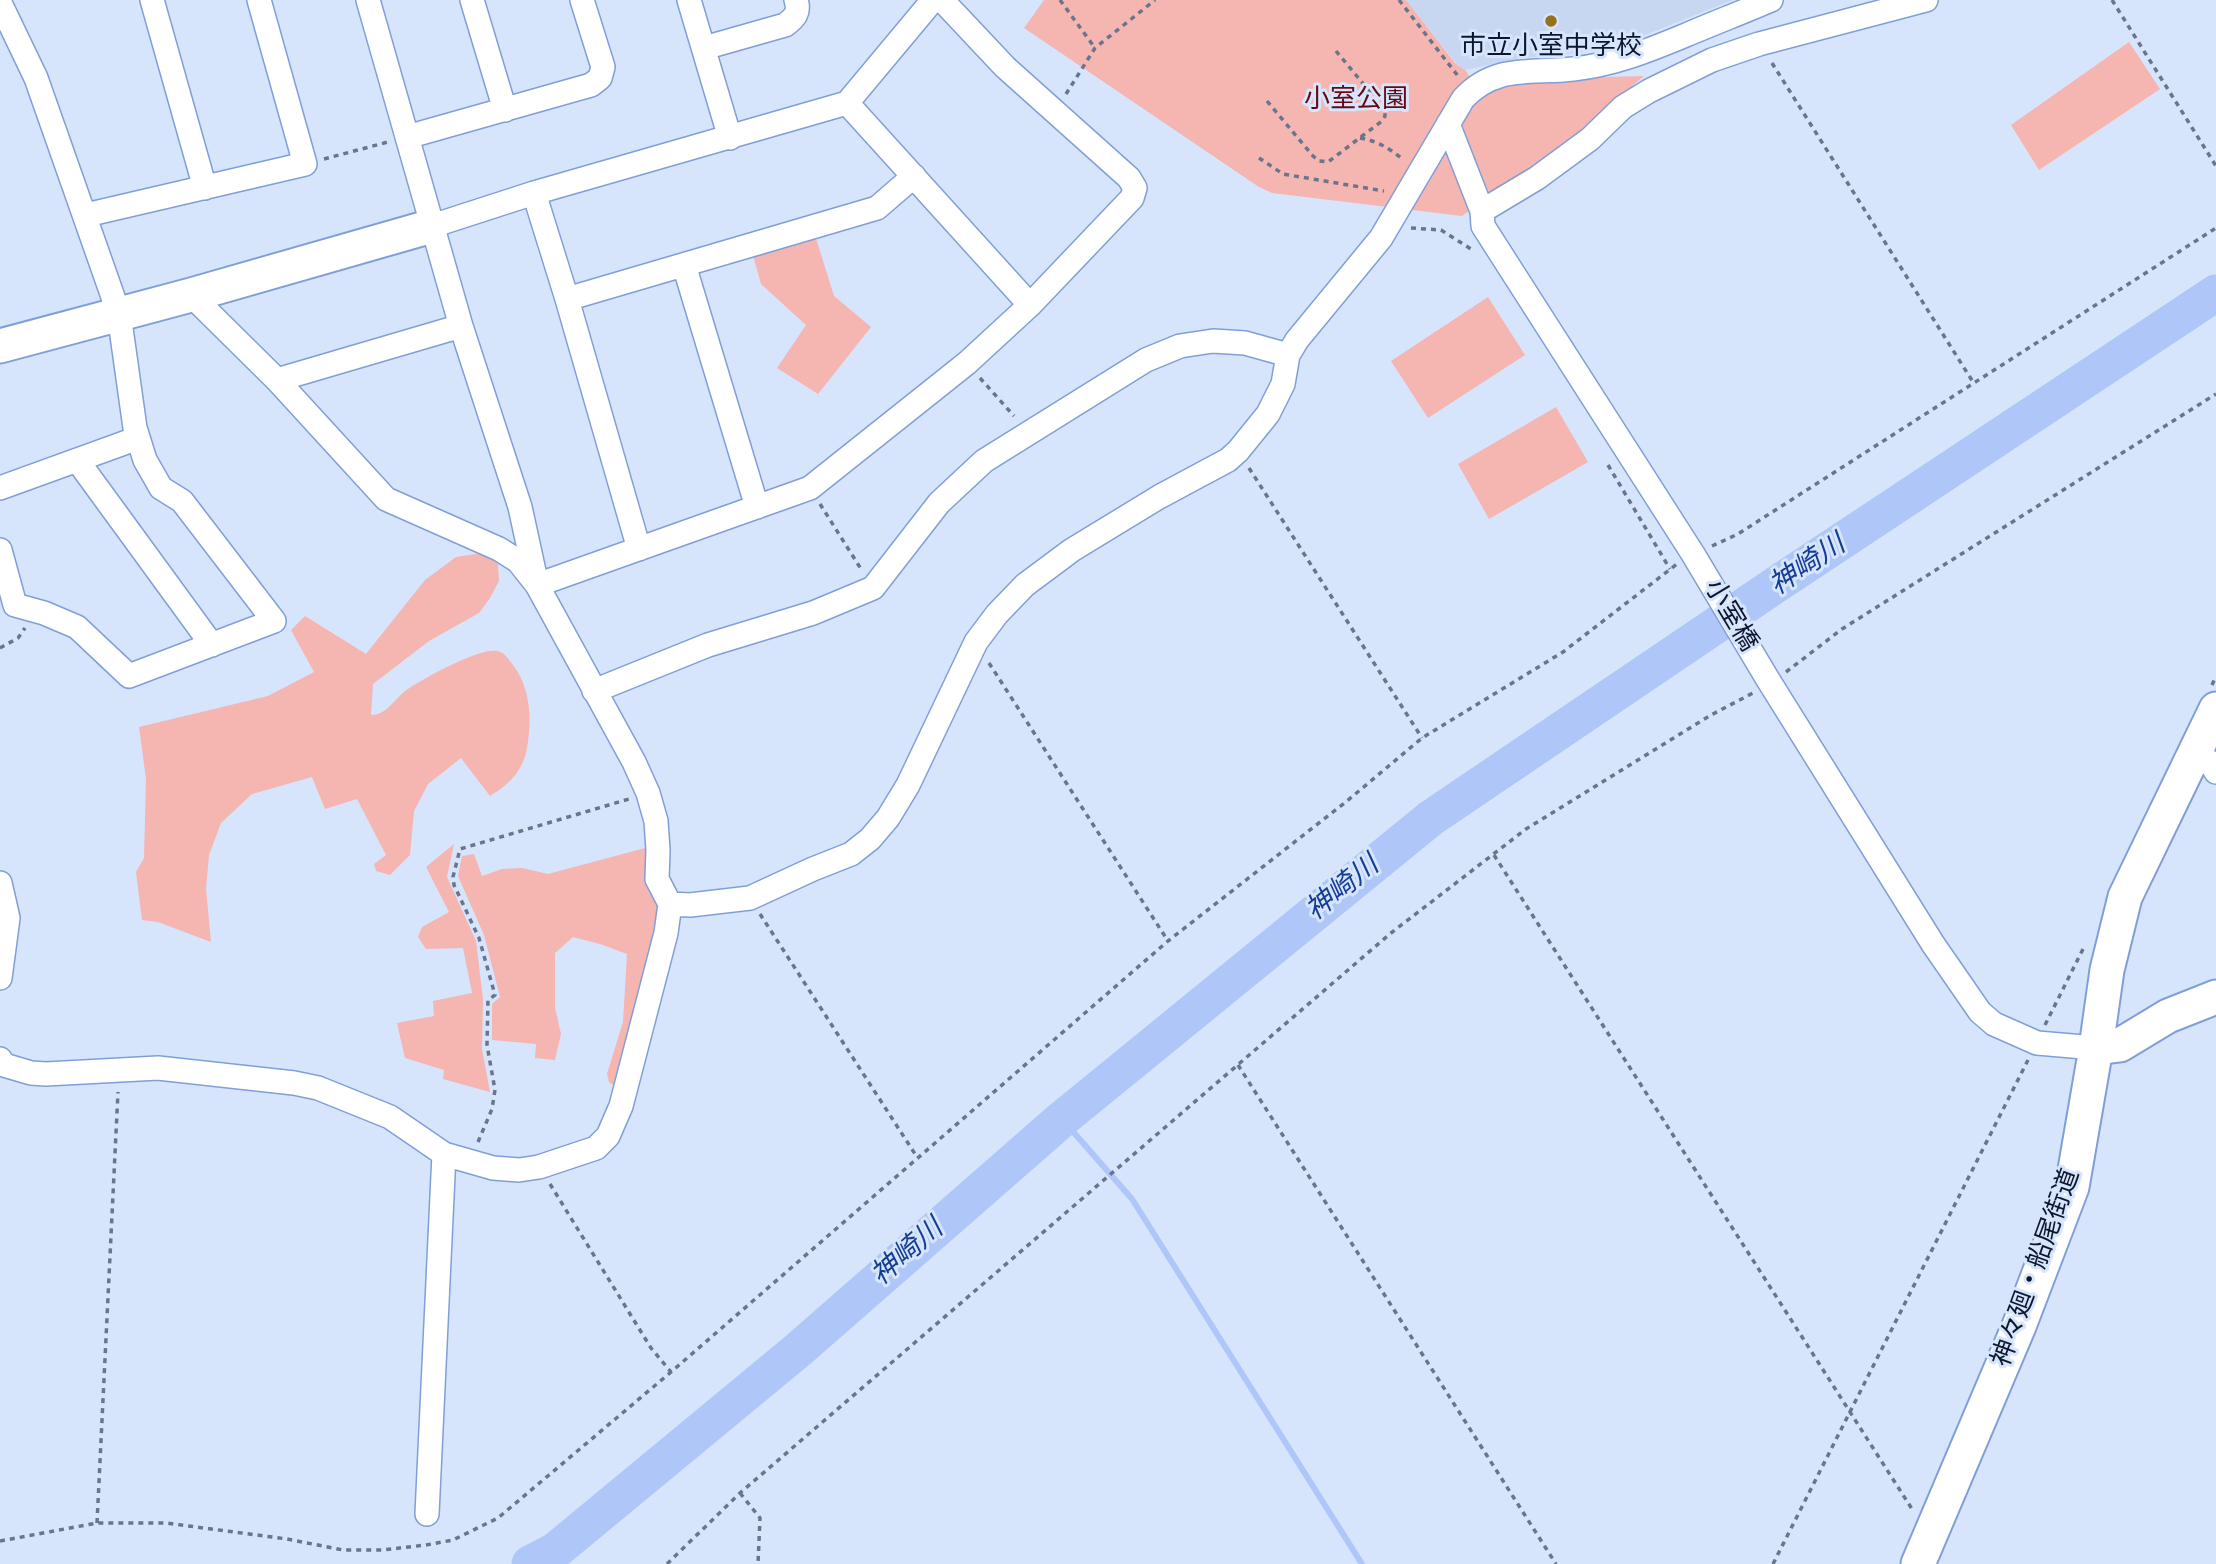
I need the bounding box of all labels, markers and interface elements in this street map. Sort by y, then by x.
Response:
marker: 市立小室中学校 [1543,13,1559,29]
place label: 市立小室中学校 [1460,32,1642,64]
park label: 小室公園 [1304,85,1408,117]
water label: 神崎川 [1764,529,1852,603]
street label: 小室橋 [1697,575,1763,657]
water label: 神崎川 [1300,850,1386,928]
street label: 神々廻・船尾街道 [1987,1165,2087,1371]
water label: 神崎川 [865,1213,951,1293]

